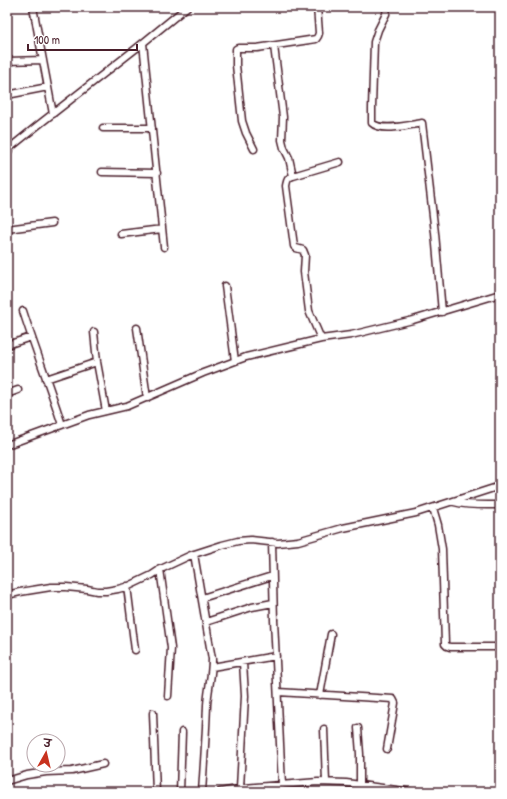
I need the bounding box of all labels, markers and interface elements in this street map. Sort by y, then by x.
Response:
scale bar [28,26,137,52]
text: 100 m [34,31,60,48]
north arrow [26,733,66,773]
text: उ [42,736,54,751]

